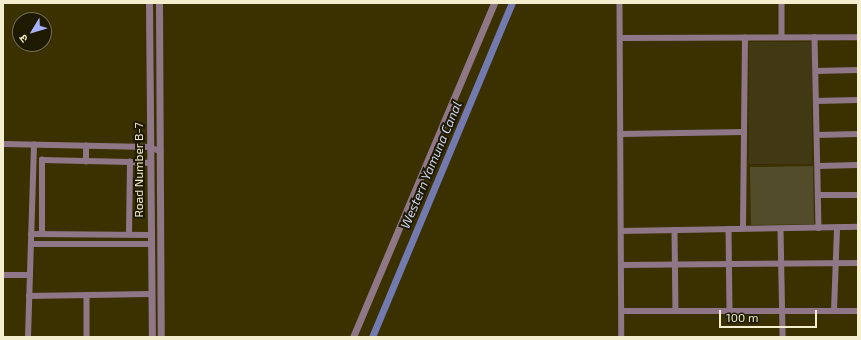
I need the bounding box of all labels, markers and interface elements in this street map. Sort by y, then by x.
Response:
north arrow [12,12,52,52]
text: उ [16,33,30,46]
water label: Western Yamuna Canal [397,99,465,231]
street label: Road Number B-7 [132,122,146,218]
scale bar [721,302,819,328]
text: 100 m [726,310,758,324]

